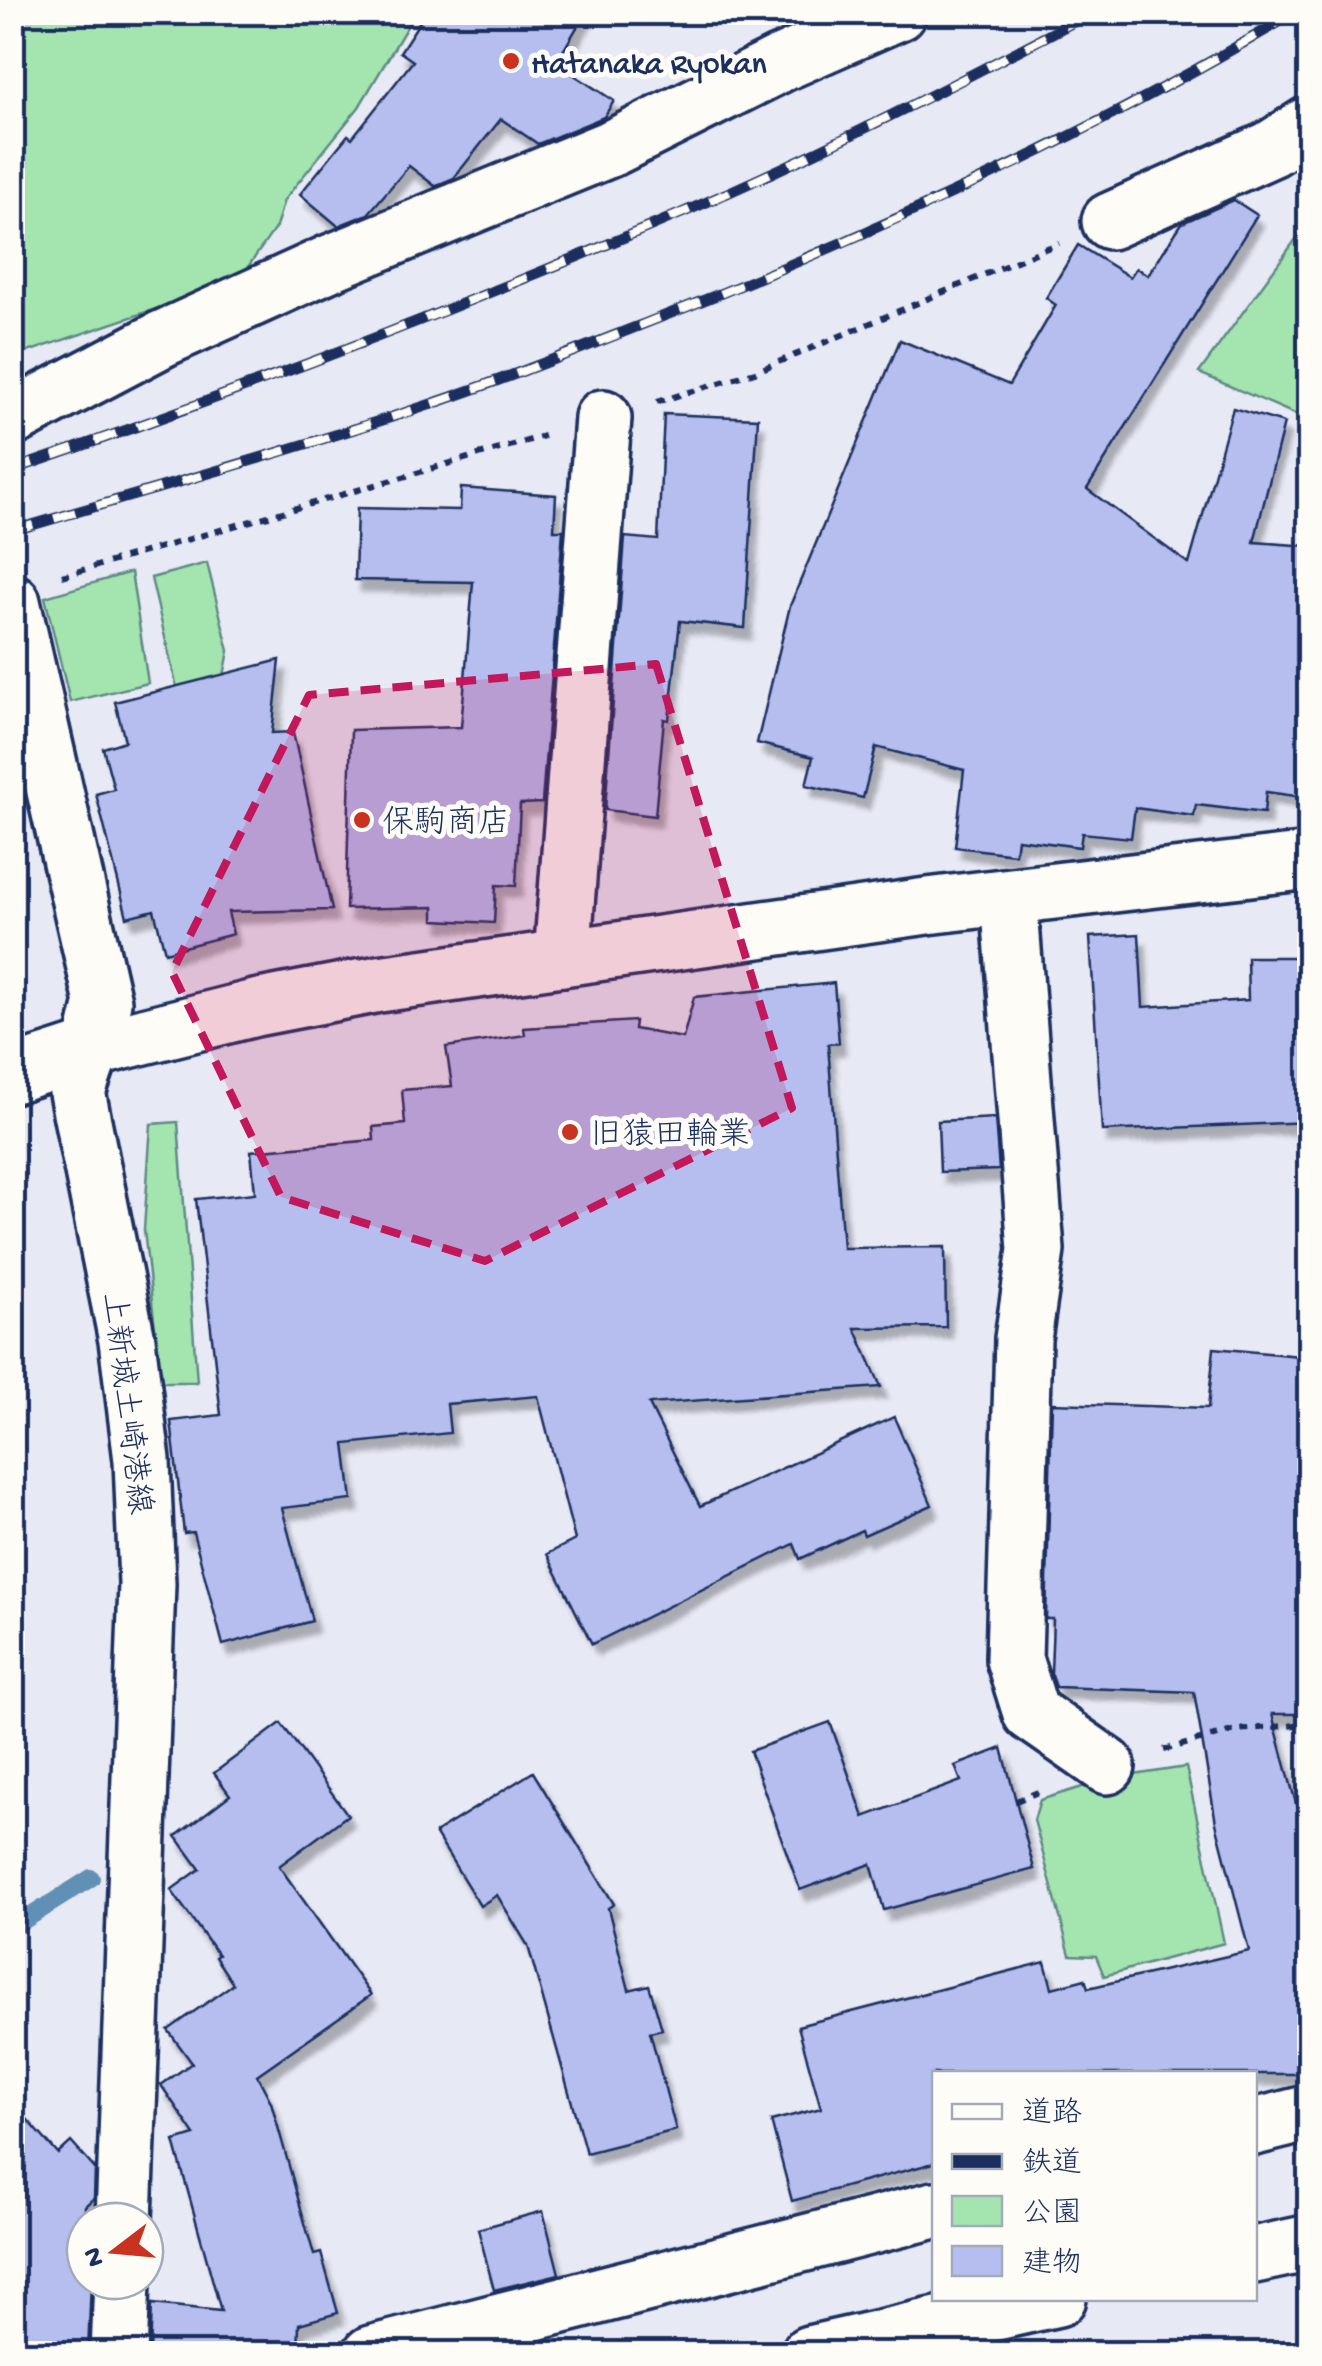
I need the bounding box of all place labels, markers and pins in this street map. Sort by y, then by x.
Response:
place label: Hatanaka Ryokan [531,47,767,85]
marker: Hatanaka Ryokan [500,50,522,72]
place label: 保駒商店 [382,805,510,844]
marker: 保駒商店 [351,809,373,831]
place label: 旧猿田輪業 [590,1117,750,1156]
marker: 旧猿田輪業 [559,1121,581,1143]

